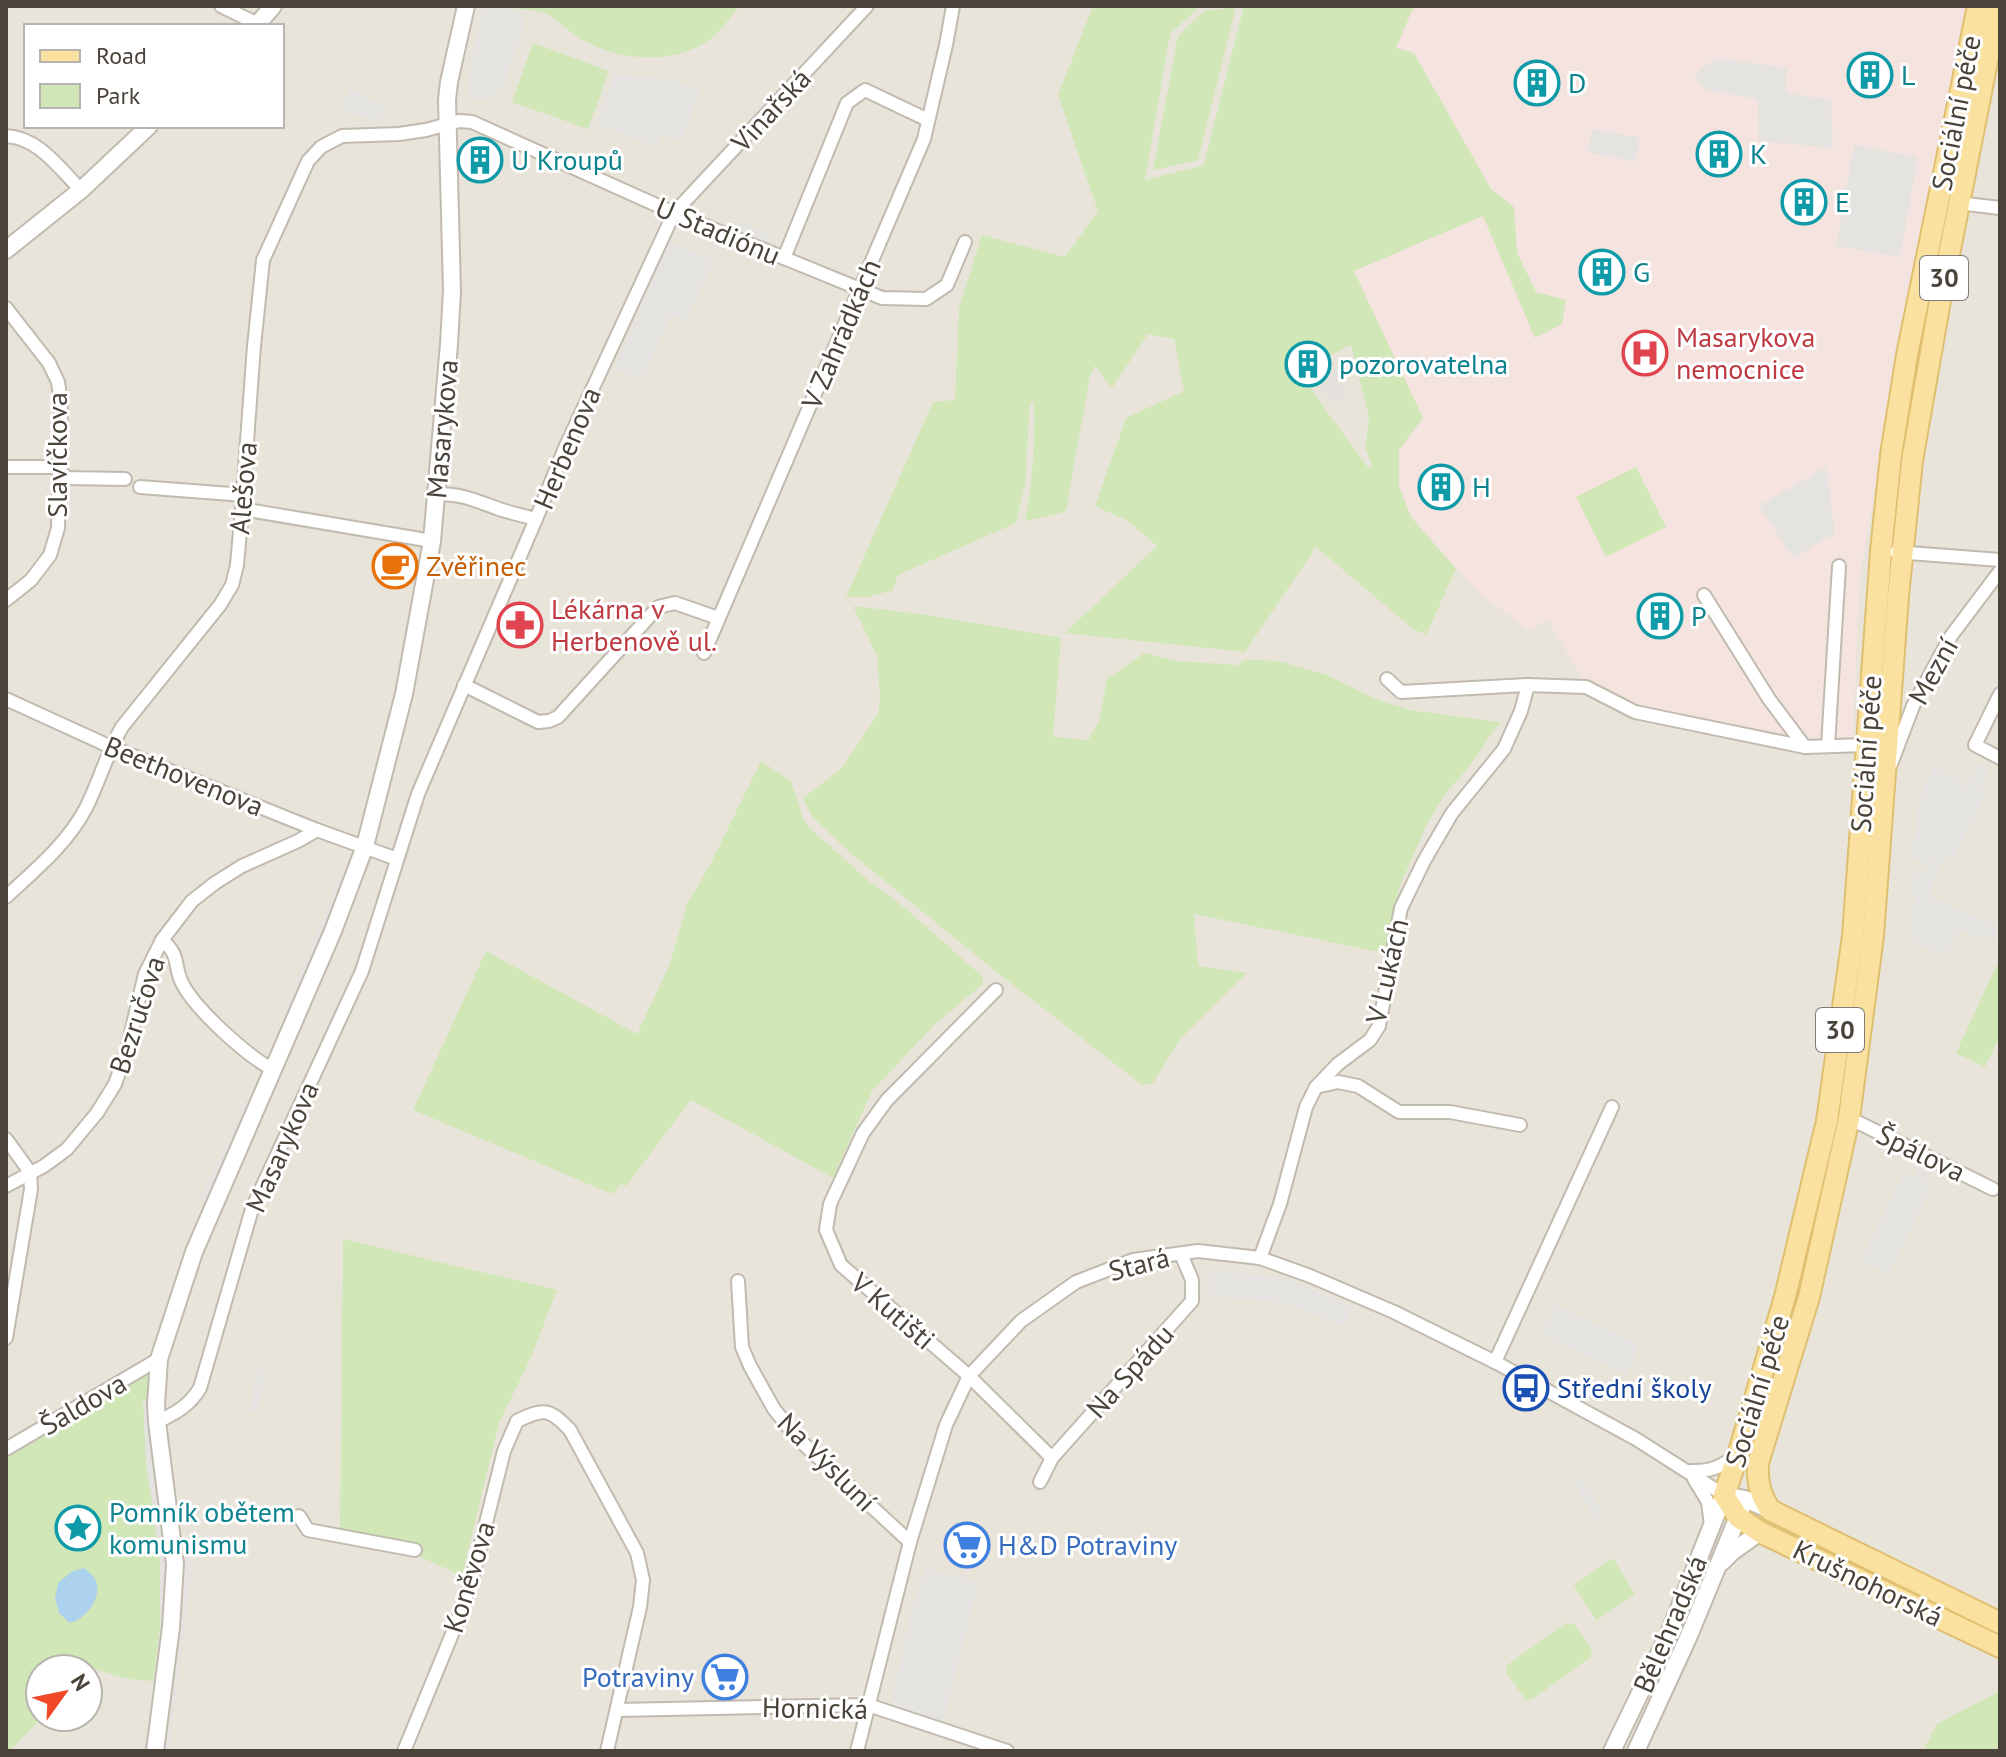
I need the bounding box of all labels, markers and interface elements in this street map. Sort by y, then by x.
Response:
legend [24,24,284,128]
street label: Sociální péče [1922,32,1989,194]
text: Road [96,40,147,71]
building icon: L [1846,51,1894,99]
place label: L [1901,56,1915,93]
building icon: D [1513,59,1561,107]
street label: Vinařská [722,60,819,160]
place label: D [1568,64,1586,101]
text: Park [96,80,141,111]
building icon: K [1695,130,1743,178]
place label: K [1750,135,1767,172]
building icon: U Kroupů [456,136,504,184]
place label: U Kroupů [511,141,623,178]
building icon: E [1780,178,1828,226]
place label: E [1835,183,1850,220]
street label: U Stadiónu [650,188,786,273]
building icon: G [1578,248,1626,296]
street label: V Zahrádkách [792,253,889,415]
place label: G [1633,253,1650,290]
road number: 30 [1920,256,1968,300]
place label: Masarykova nemocnice [1676,318,1815,387]
hospital icon: Masarykova nemocnice [1621,329,1669,377]
building icon: pozorovatelna [1284,340,1332,388]
place label: pozorovatelna [1339,345,1508,382]
street label: Masarykova [417,358,466,500]
street label: Herbenova [524,381,609,515]
street label: Slavíčkova [38,392,75,518]
street label: Alešova [220,440,265,536]
building icon: H [1417,463,1465,511]
place label: H [1472,468,1491,505]
cafe icon: Zvěřinec [371,542,419,590]
place label: Zvěřinec [426,547,527,584]
place label: Lékárna v Herbenově ul. [551,590,717,659]
building icon: P [1636,592,1684,640]
place label: P [1691,597,1707,634]
pharmacy icon: Lékárna v Herbenově ul. [496,601,544,649]
street label: Mezní [1899,631,1966,711]
street label: Sociální péče [1842,674,1889,834]
street label: Beethovenova [99,727,269,824]
street label: V Lukách [1356,915,1417,1028]
street label: Bezručova [100,951,173,1078]
road number: 30 [1816,1008,1864,1052]
street label: Masarykova [236,1076,327,1218]
street label: Špálova [1871,1115,1972,1190]
street label: Stará [1104,1238,1173,1289]
street label: V Kutišti [843,1263,943,1357]
street label: Sociální péče [1716,1310,1797,1472]
street label: Na Spádu [1078,1316,1182,1426]
street label: Šaldova [33,1364,133,1443]
bus stop icon: Střední školy [1502,1364,1550,1412]
place label: Střední školy [1557,1369,1712,1406]
street label: Na Výsluní [770,1404,885,1519]
place label: Pomník obětem komunismu [109,1493,295,1562]
place icon: Pomník obětem komunismu [54,1504,102,1552]
street label: Koněvova [434,1516,503,1637]
supermarket icon: H&D Potraviny [943,1521,991,1569]
place label: H&D Potraviny [998,1526,1177,1563]
street label: Krušnohorská [1787,1530,1949,1635]
street label: Bělehradská [1624,1549,1715,1698]
north arrow [24,1653,104,1733]
supermarket icon: Potraviny [701,1653,749,1701]
place label: Potraviny [582,1658,694,1695]
text: N [65,1668,96,1696]
street label: Hornická [762,1688,868,1727]

